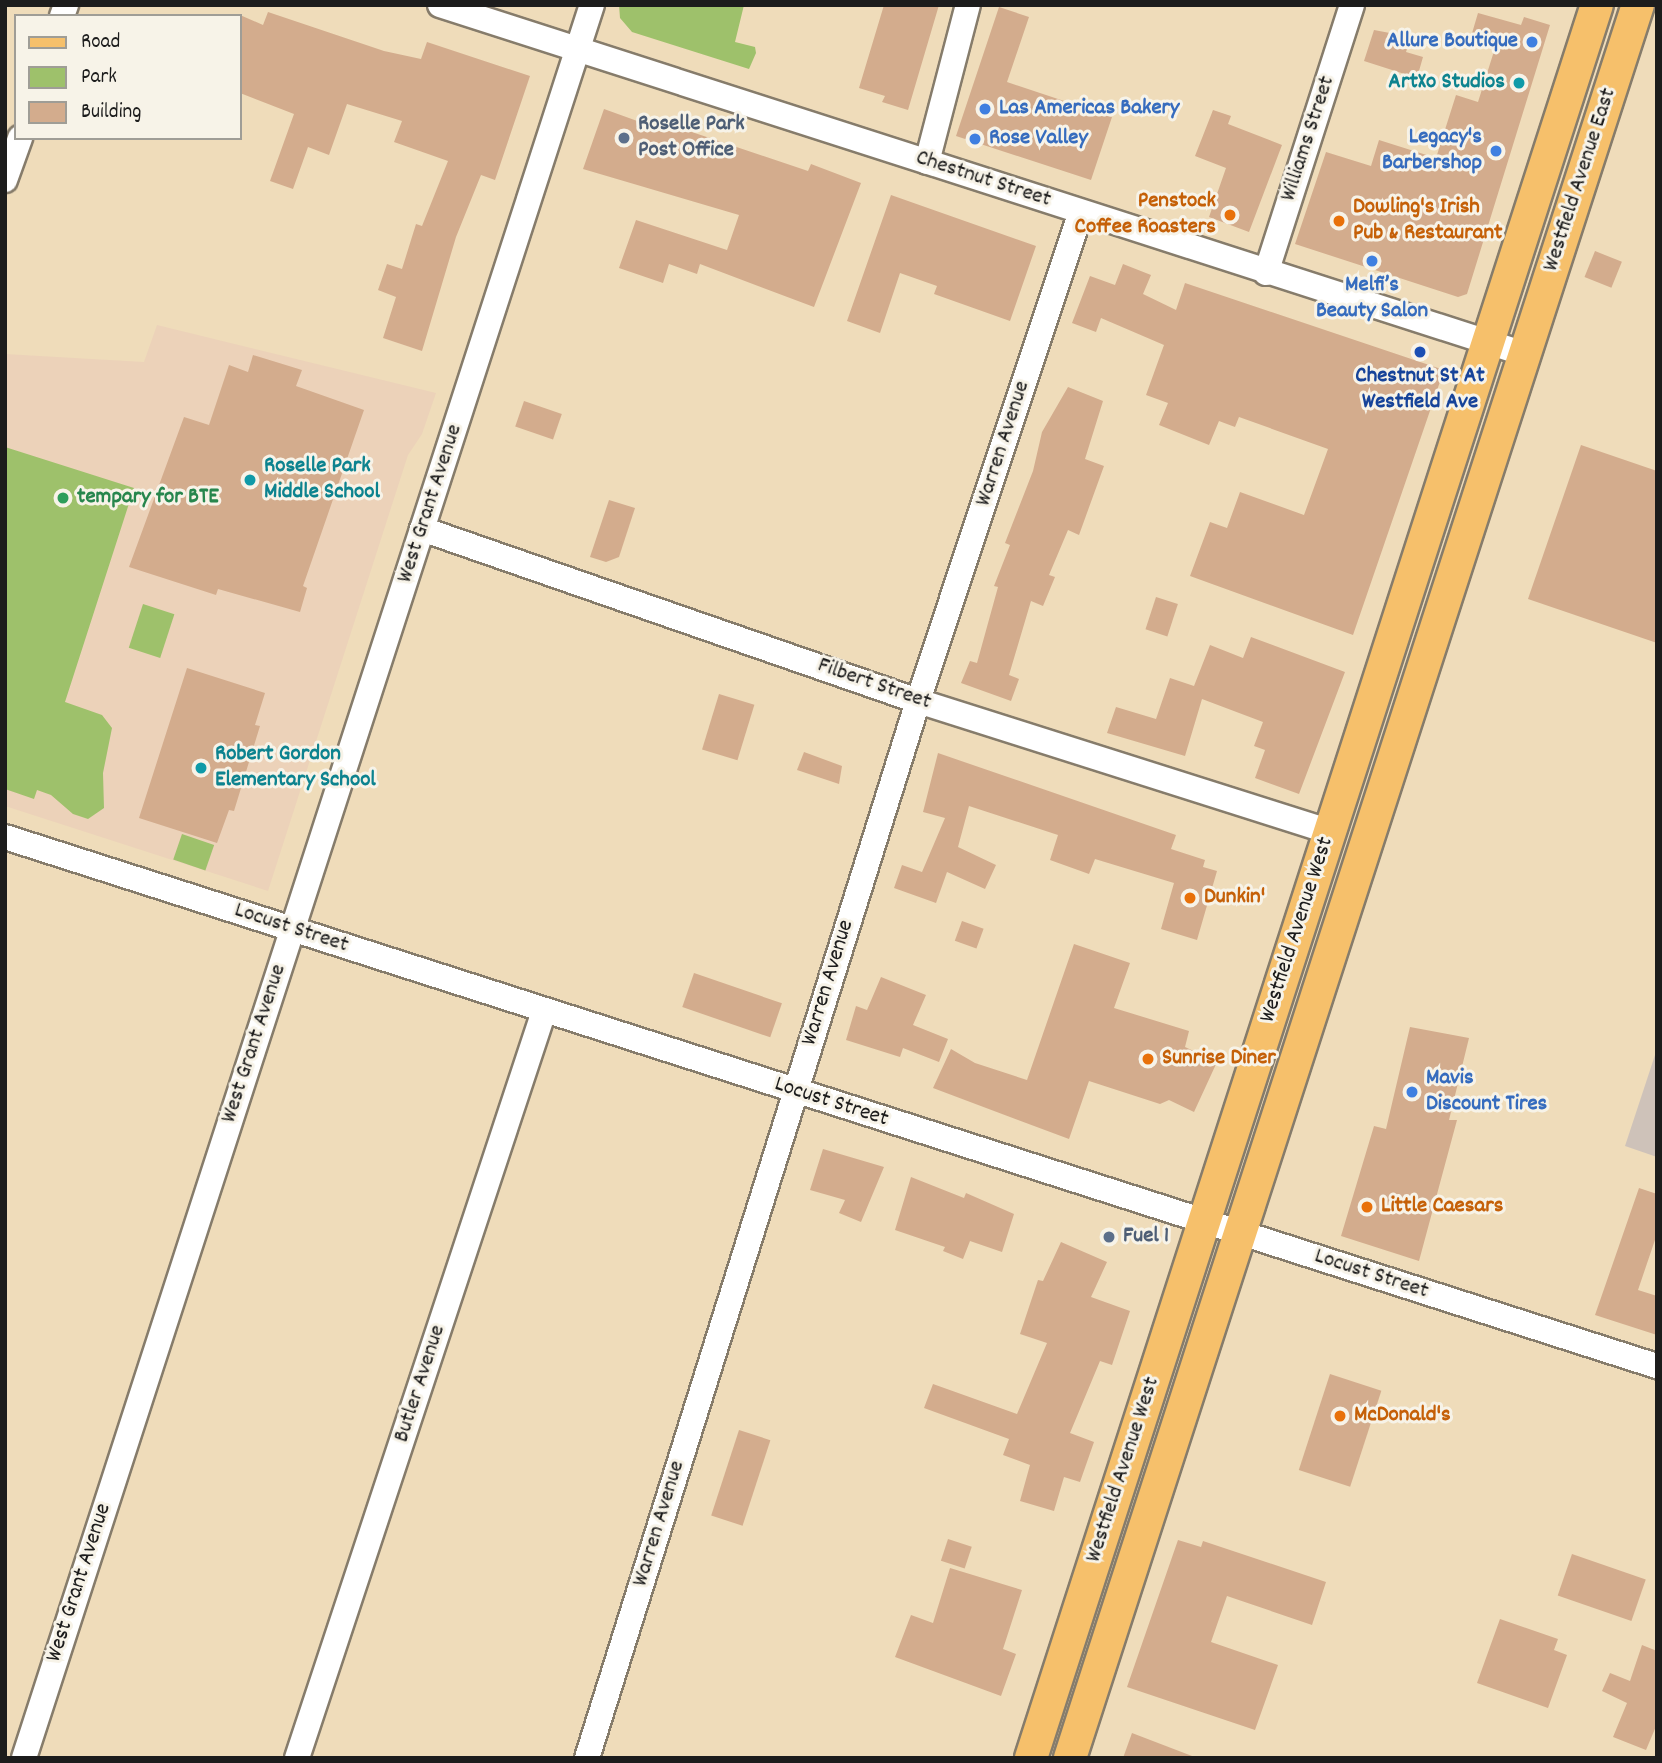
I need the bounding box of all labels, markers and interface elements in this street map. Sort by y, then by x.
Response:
legend [14,14,242,140]
text: Road [81,28,120,58]
place label: Allure Boutique [1387,28,1518,56]
marker: Allure Boutique [1524,34,1540,50]
text: Park [81,63,117,93]
place label: ArtXo Studios [1388,69,1505,97]
street label: Williams Street [1276,73,1342,205]
marker: ArtXo Studios [1511,75,1527,91]
street label: Westfield Avenue East [1538,85,1624,275]
place label: Las Americas Bakery [999,95,1179,123]
text: Building [81,98,141,128]
marker: Las Americas Bakery [977,101,993,117]
place label: Roselle Park Post Office [638,111,745,165]
place label: Legacy's Barbershop [1382,124,1482,178]
place label: Rose Valley [989,125,1088,153]
marker: Roselle Park Post Office [616,130,632,146]
marker: Rose Valley [967,131,983,147]
marker: Legacy's Barbershop [1488,143,1504,159]
street label: Chestnut Street [912,145,1054,215]
place label: Penstock Coffee Roasters [1075,188,1216,242]
place label: Dowling's Irish Pub & Restaurant [1353,194,1503,248]
marker: Penstock Coffee Roasters [1222,207,1238,223]
marker: Dowling's Irish Pub & Restaurant [1331,213,1347,229]
marker: Melfi’s Beauty Salon [1364,253,1380,269]
place label: Melfi’s Beauty Salon [1316,272,1428,326]
marker: Chestnut St At Westfield Ave [1412,344,1428,360]
place label: Chestnut St At Westfield Ave [1355,363,1485,417]
street label: Warren Avenue [971,378,1037,510]
street label: West Grant Avenue [392,421,470,587]
place label: Roselle Park Middle School [264,453,380,507]
marker: Roselle Park Middle School [242,472,258,488]
place label: tempary for BTE [77,484,219,512]
marker: tempary for BTE [55,490,71,506]
street label: Filbert Street [814,653,934,717]
place label: Robert Gordon Elementary School [215,741,376,795]
marker: Robert Gordon Elementary School [193,760,209,776]
street label: Westfield Avenue West [1255,834,1341,1026]
place label: Dunkin' [1204,884,1265,912]
marker: Dunkin' [1182,890,1198,906]
street label: Locust Street [231,898,351,960]
street label: Warren Avenue [797,917,861,1049]
street label: West Grant Avenue [216,961,294,1127]
place label: Sunrise Diner [1162,1045,1276,1073]
marker: Sunrise Diner [1140,1051,1156,1067]
place label: Mavis Discount Tires [1426,1065,1547,1119]
street label: Locust Street [771,1072,891,1134]
marker: Mavis Discount Tires [1404,1084,1420,1100]
place label: Little Caesars [1381,1193,1503,1221]
marker: Little Caesars [1359,1199,1375,1215]
place label: Fuel 1 [1123,1223,1169,1251]
marker: Fuel 1 [1101,1229,1117,1245]
street label: Locust Street [1311,1244,1431,1306]
street label: Butler Avenue [389,1322,453,1446]
street label: Westfield Avenue West [1081,1374,1167,1566]
place label: McDonald's [1354,1402,1451,1430]
marker: McDonald's [1332,1408,1348,1424]
street label: Warren Avenue [628,1458,692,1590]
street label: West Grant Avenue [41,1500,119,1666]

